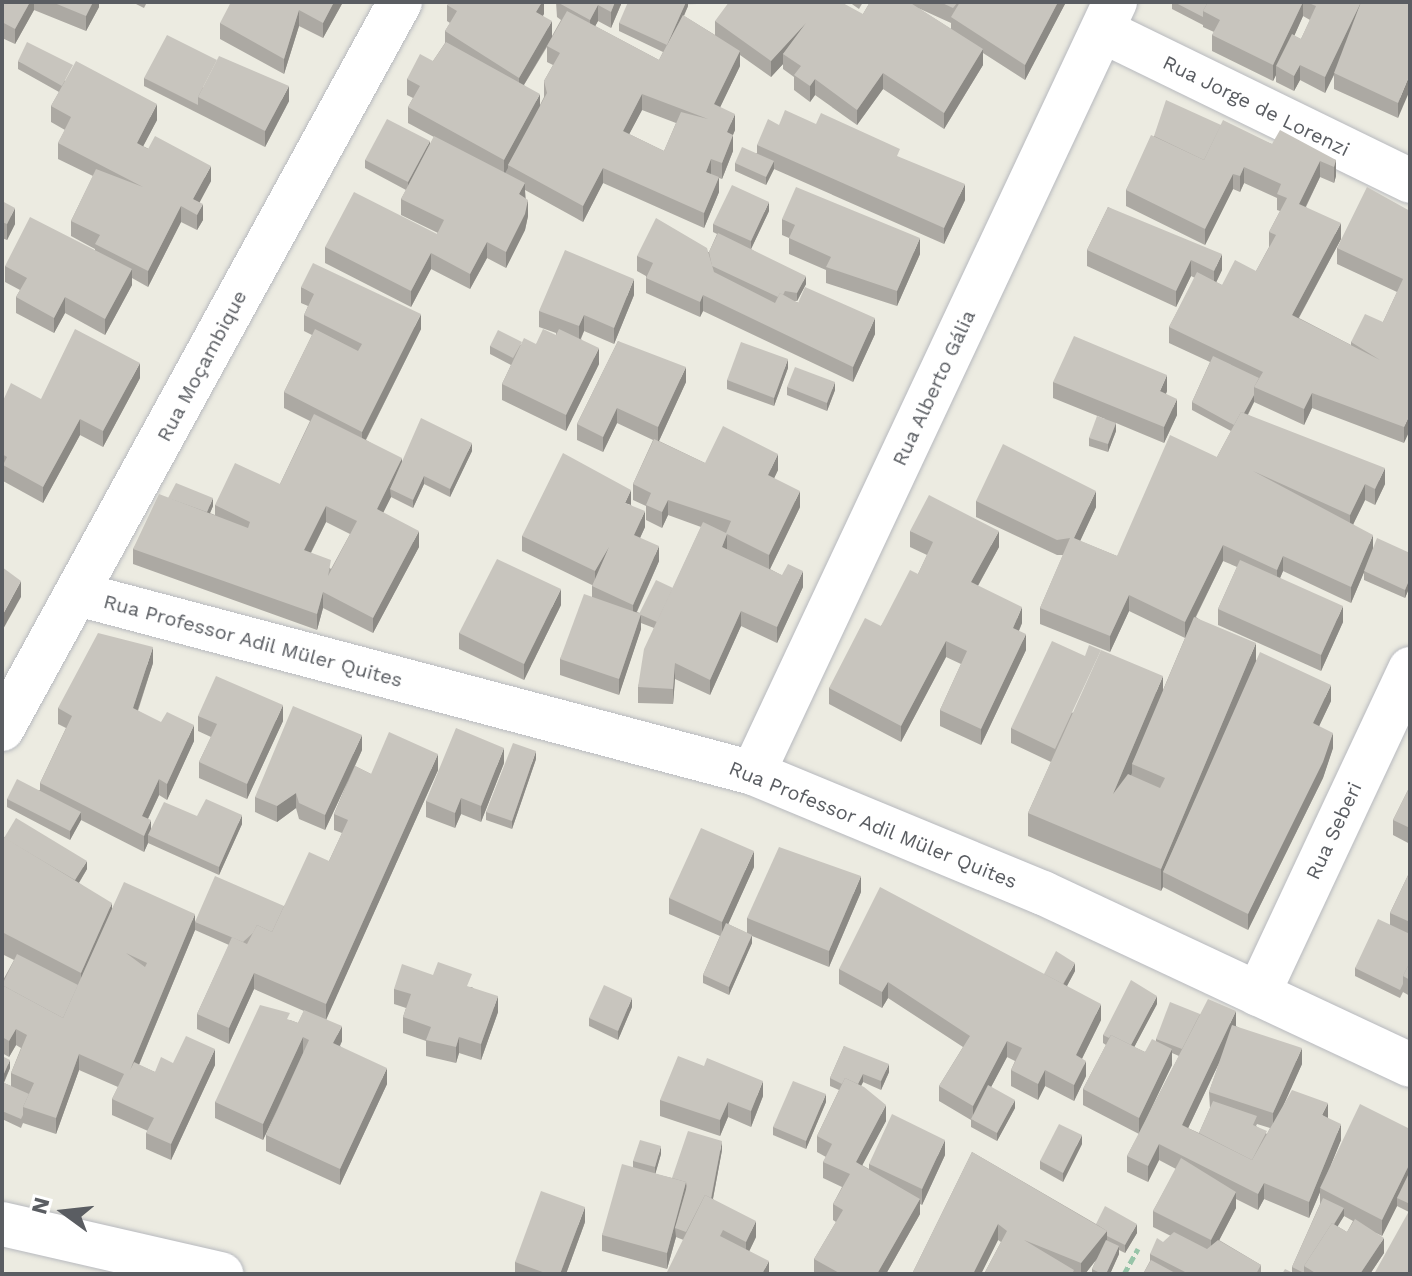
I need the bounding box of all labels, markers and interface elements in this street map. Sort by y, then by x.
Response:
street label: Rua Jorge de Lorenzi [1158,50,1354,162]
street label: Rua Moçambique [152,286,252,446]
street label: Rua Alberto Gália [887,306,981,470]
street label: Rua Professor Adil Müler Quites [99,589,407,693]
street label: Rua Professor Adil Müler Quites [724,756,1022,894]
street label: Rua Seberi [1301,778,1367,884]
north arrow [24,1172,104,1252]
text: N [26,1195,55,1217]

